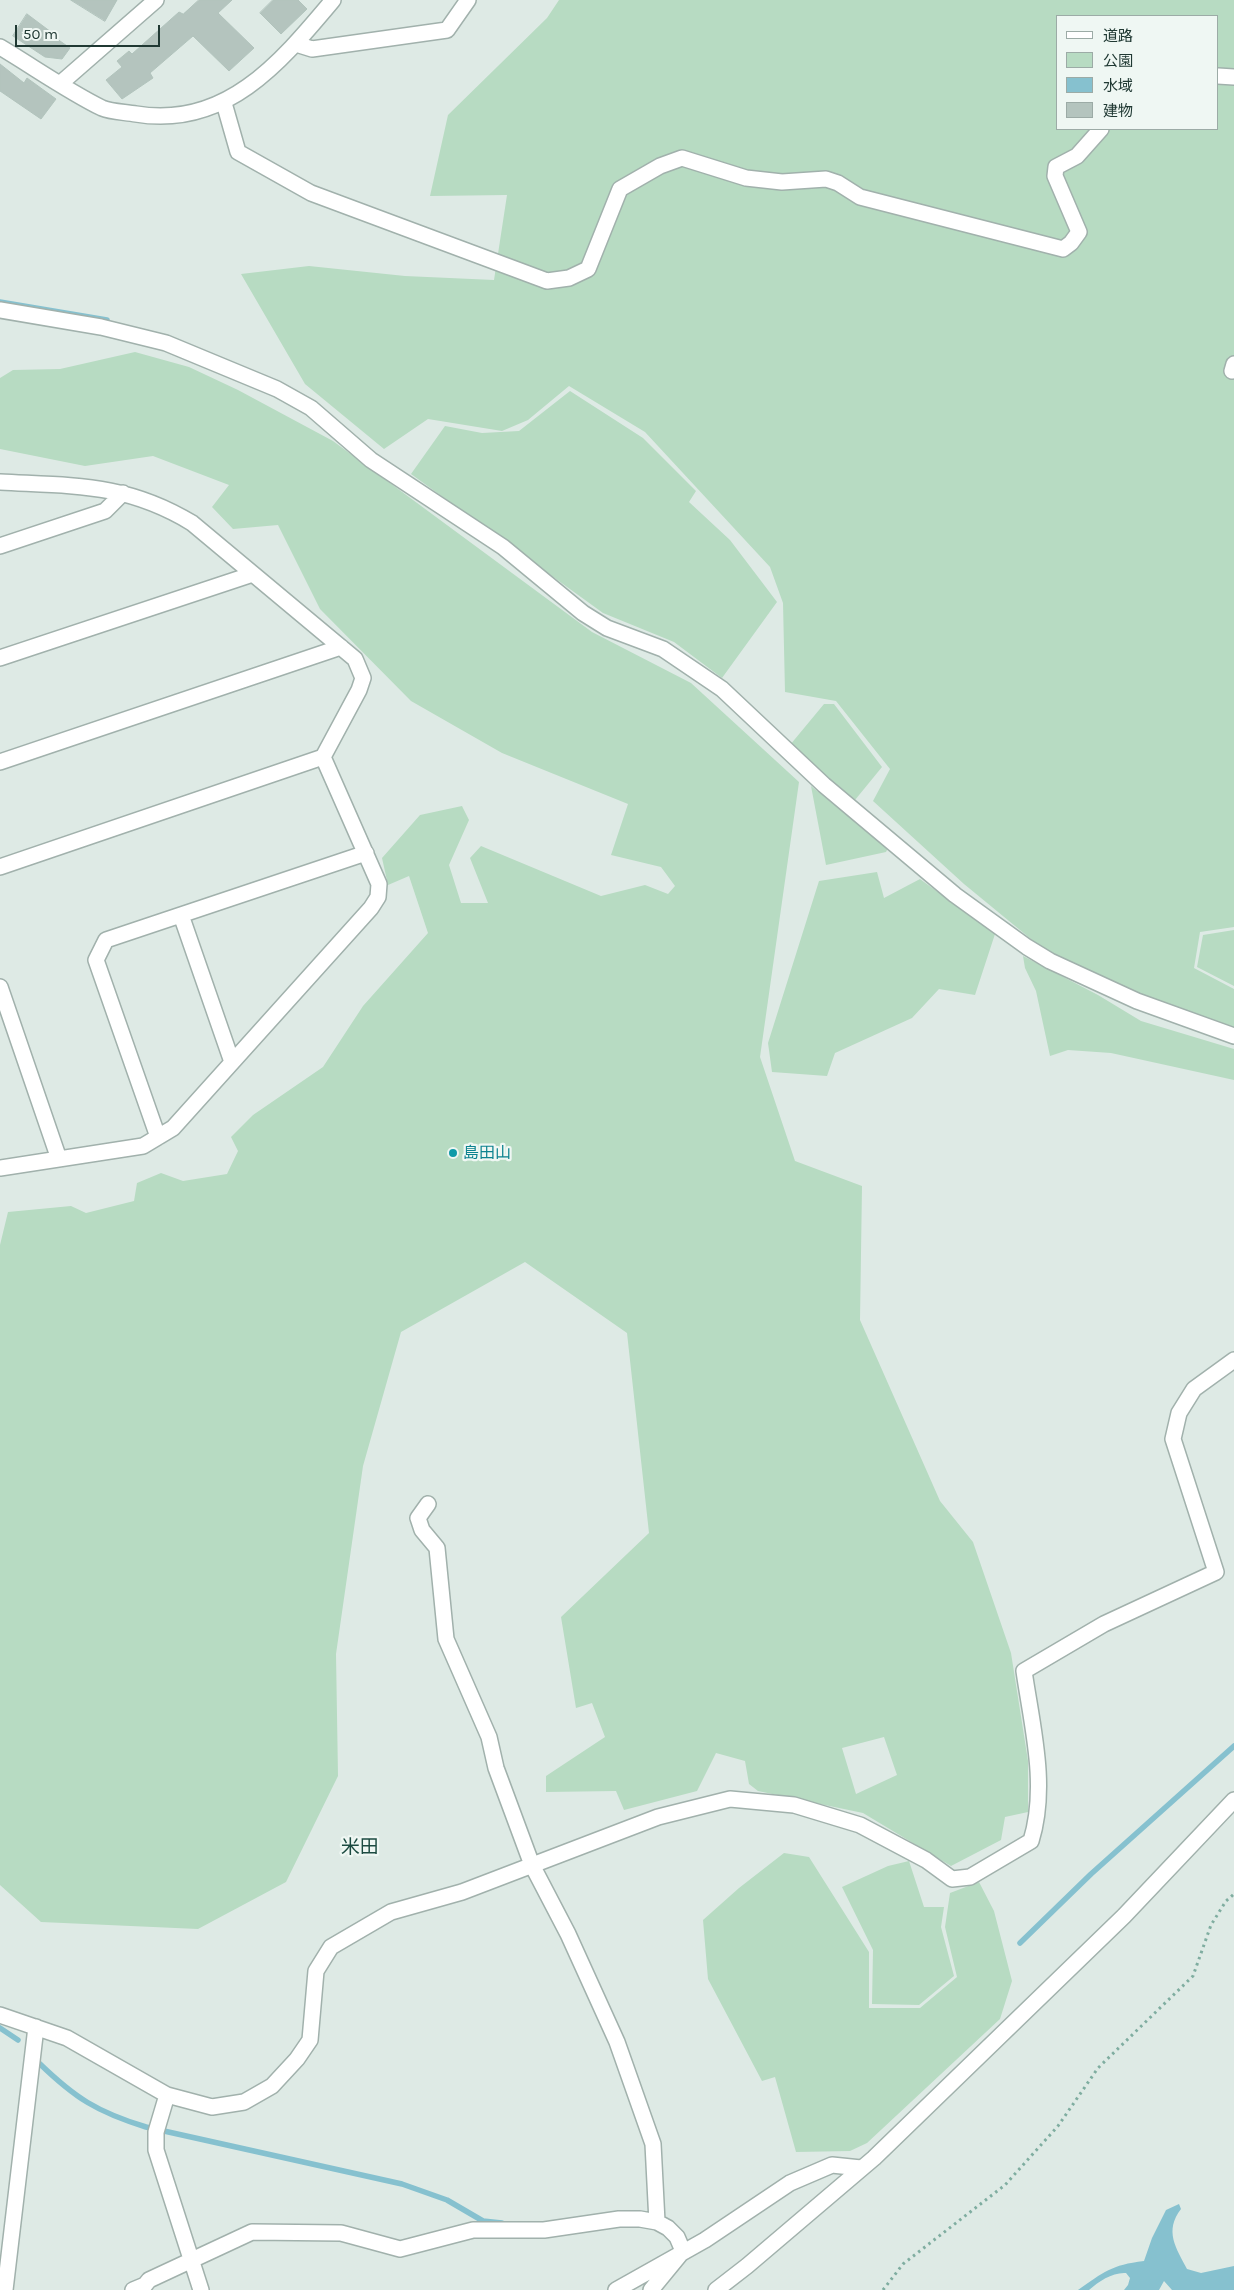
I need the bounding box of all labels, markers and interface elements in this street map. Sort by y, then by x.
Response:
scale bar [18,15,162,47]
legend [1056,15,1219,130]
text: 50 m [23,25,58,43]
text: 道路 [1103,27,1133,45]
text: 公園 [1103,52,1133,70]
text: 水域 [1103,77,1133,95]
text: 建物 [1103,102,1133,120]
place label: 島田山 [463,1143,511,1163]
marker: 島田山 [447,1147,459,1159]
district label: 米田 [341,1837,379,1859]

